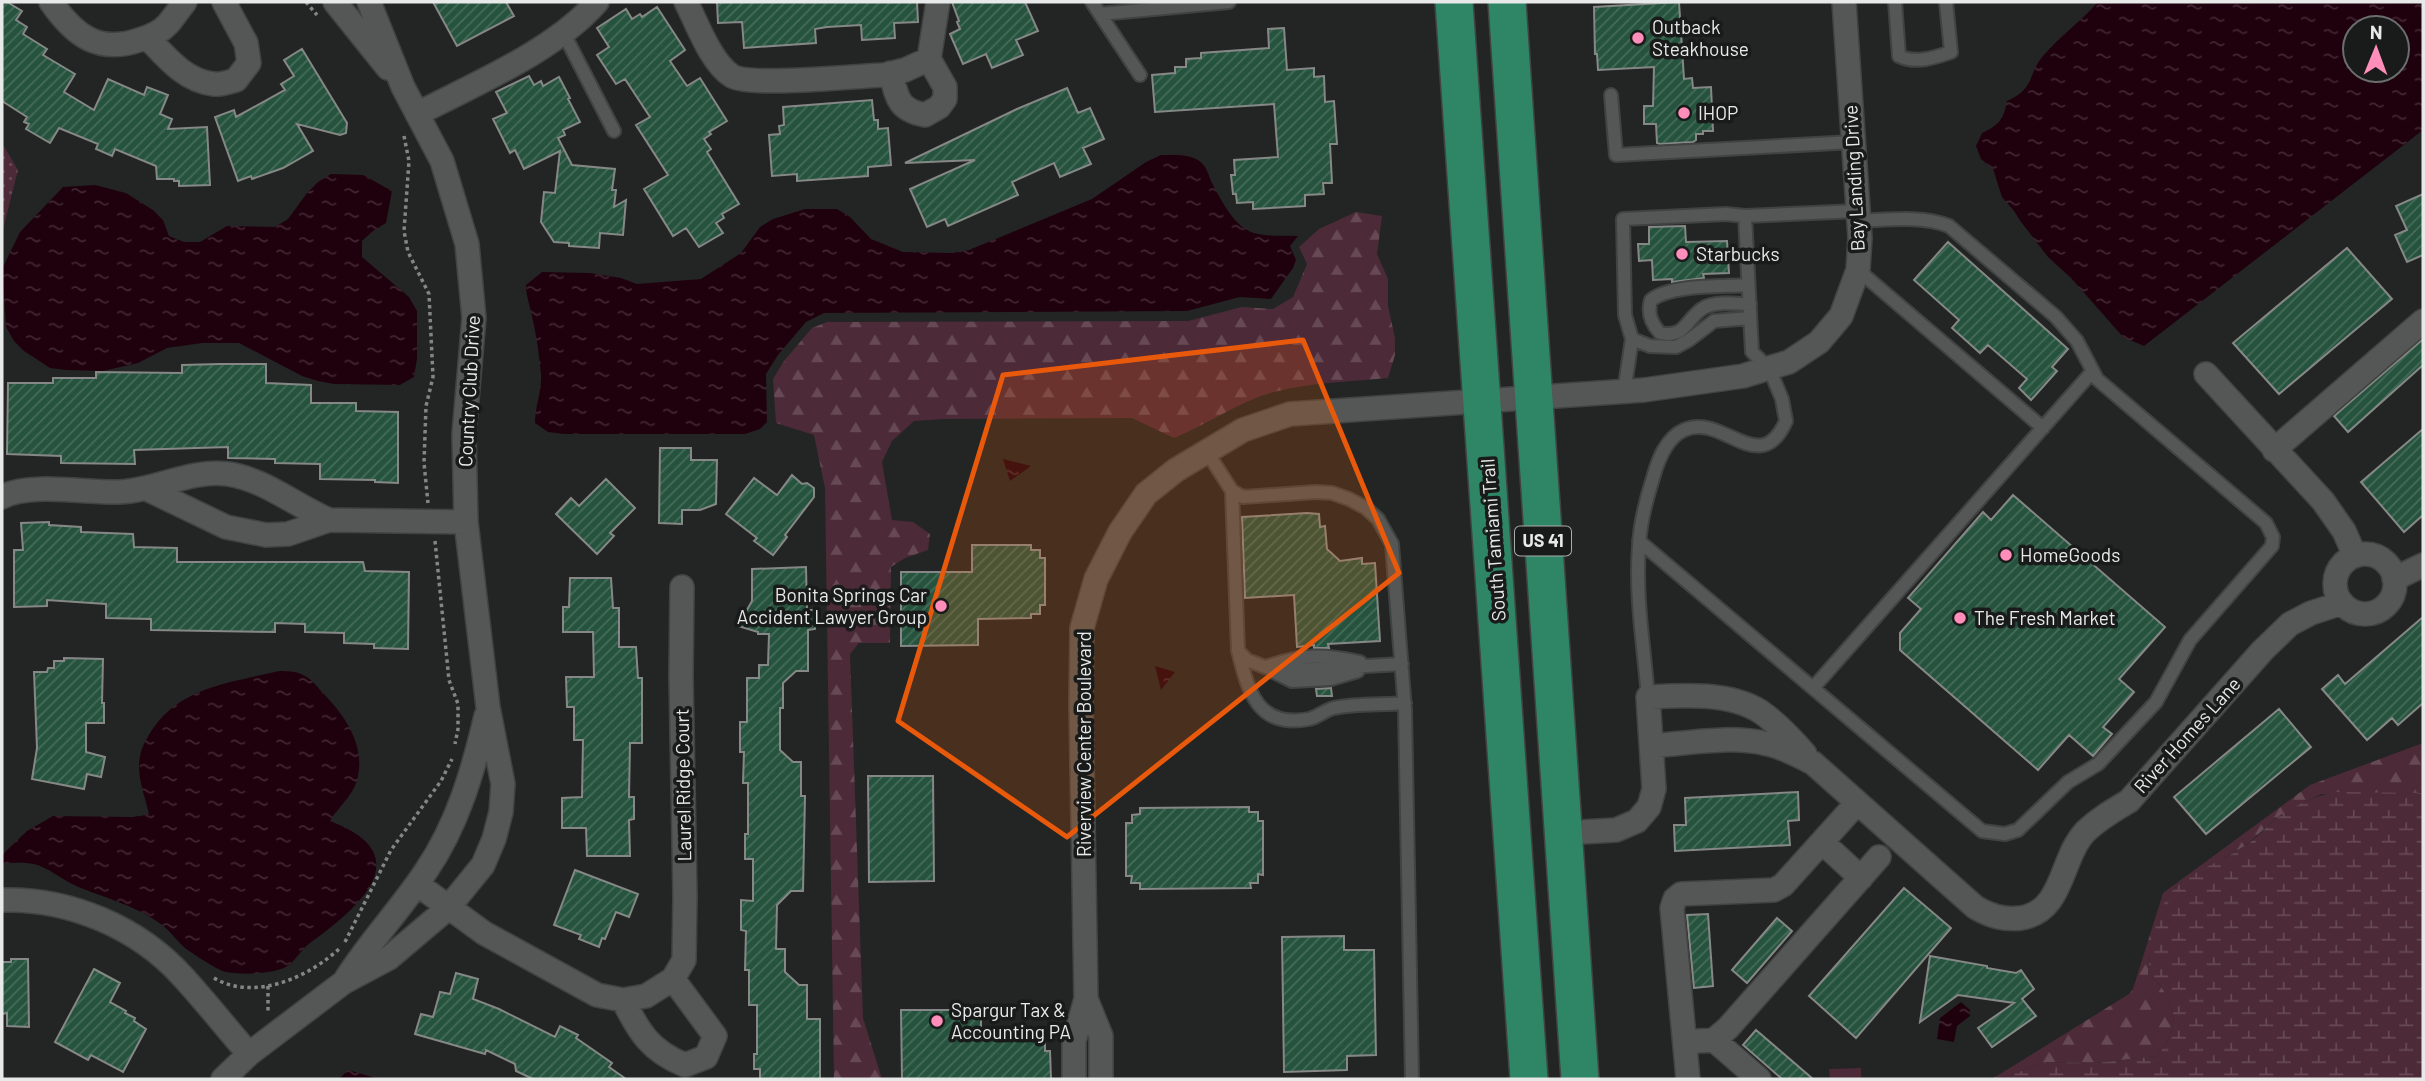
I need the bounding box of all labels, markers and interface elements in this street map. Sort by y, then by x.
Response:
north arrow [2341,14,2411,84]
place label: Outback Steakhouse [1652,15,1749,60]
text: N [2370,20,2383,43]
marker: Outback Steakhouse [1630,30,1646,46]
place label: IHOP [1698,101,1738,124]
street label: Bay Landing Drive [1838,104,1869,252]
marker: IHOP [1676,105,1692,121]
place label: Starbucks [1696,242,1780,265]
marker: Starbucks [1674,246,1690,262]
street label: Country Club Drive [453,315,484,467]
street label: South Tamiami Trail [1475,458,1510,622]
road number: US 41 [1515,526,1571,556]
place label: HomeGoods [2020,543,2120,566]
marker: HomeGoods [1998,547,2014,563]
place label: Bonita Springs Car Accident Lawyer Group [737,583,927,628]
marker: Bonita Springs Car Accident Lawyer Group [933,598,949,614]
place label: The Fresh Market [1974,606,2116,629]
marker: The Fresh Market [1952,610,1968,626]
street label: Riverview Center Boulevard [1072,631,1095,857]
street label: River Homes Lane [2129,672,2245,797]
street label: Laurel Ridge Court [670,708,695,862]
place label: Spargur Tax & Accounting PA [951,998,1071,1043]
marker: Spargur Tax & Accounting PA [929,1013,945,1029]

